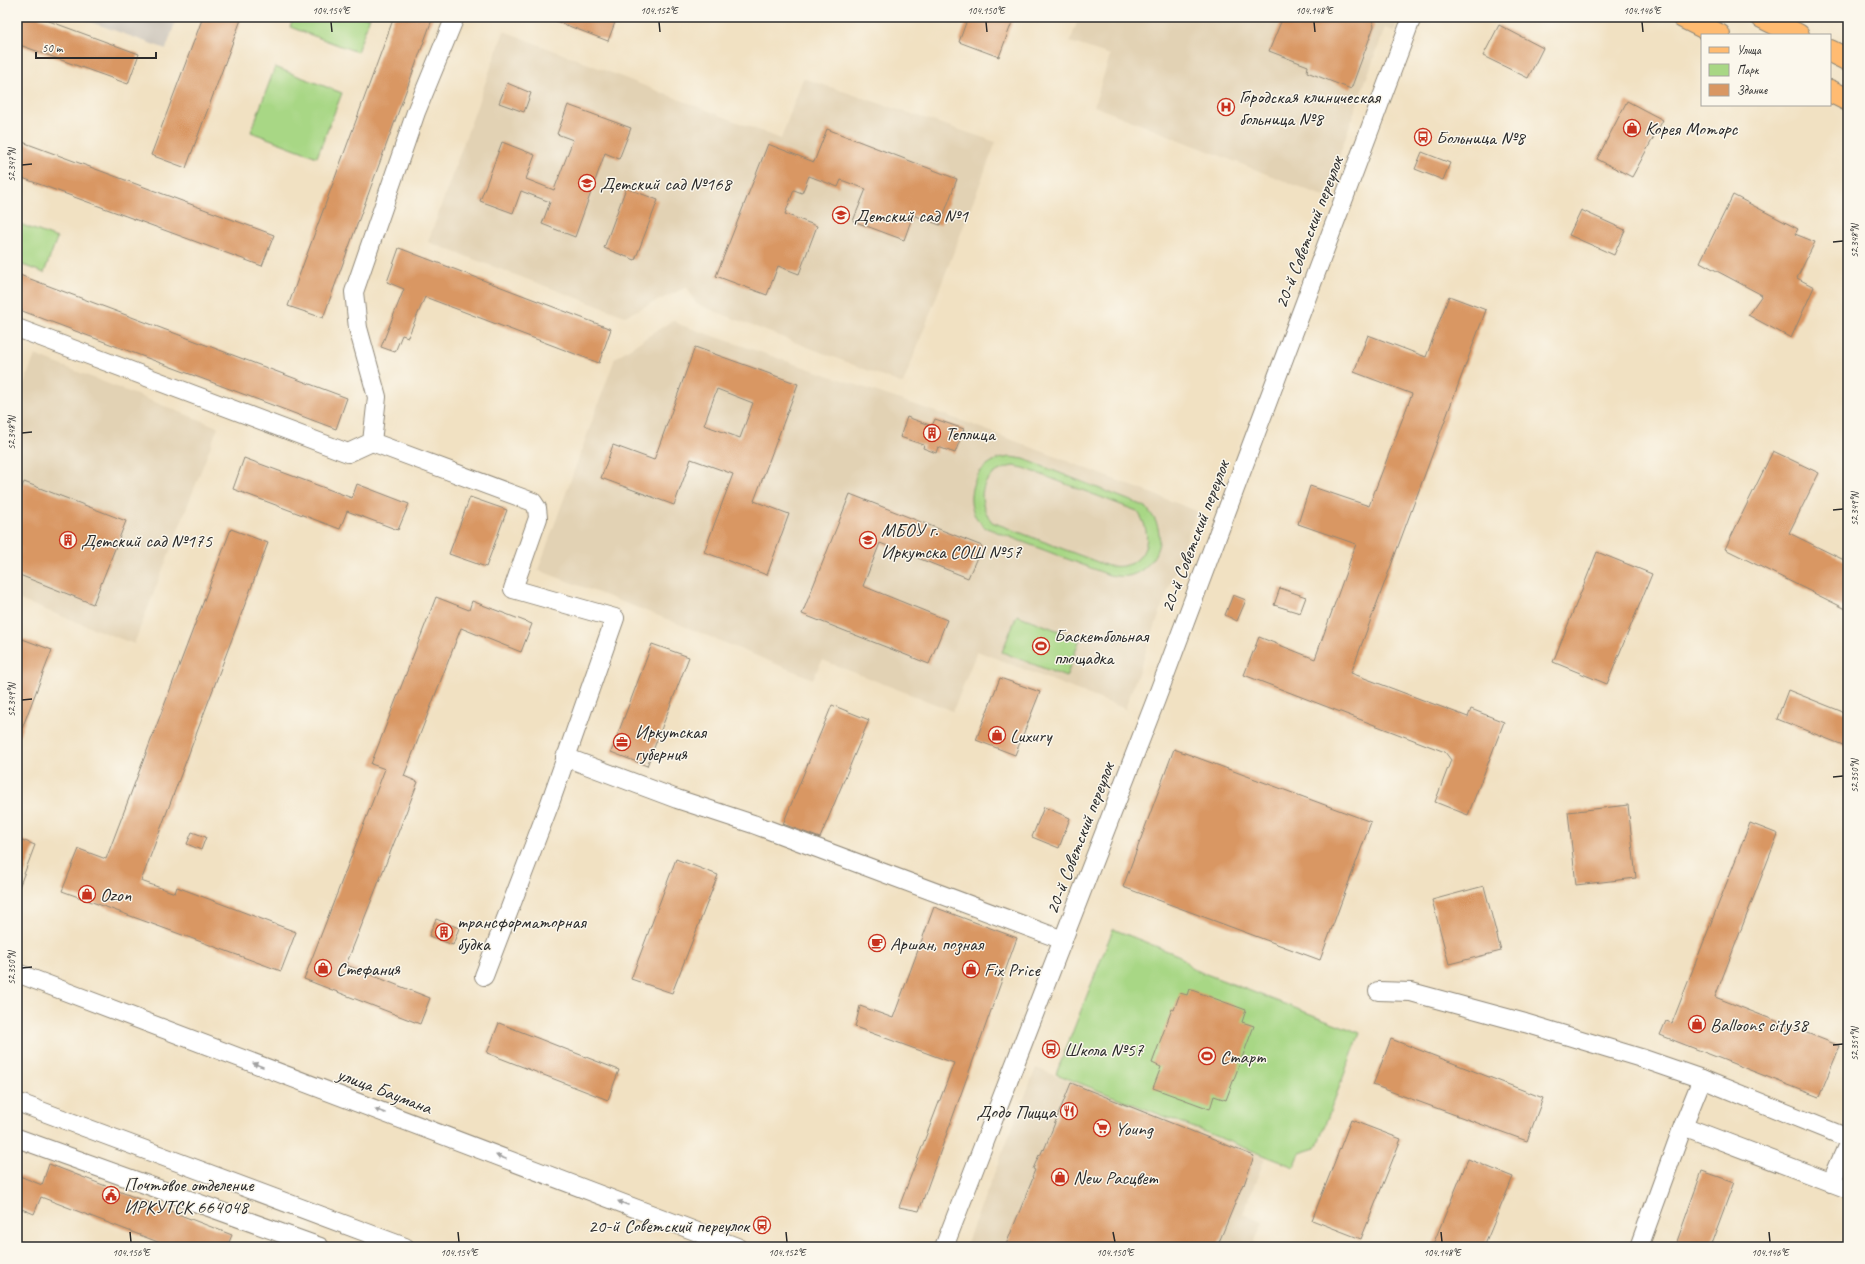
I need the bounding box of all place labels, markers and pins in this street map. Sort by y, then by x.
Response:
place label: Городская клиническая больница №8 [1239,85,1382,131]
hospital icon: Городская клиническая больница №8 [1216,97,1236,117]
place label: Корея Моторс [1645,117,1739,141]
shop icon: Корея Моторс [1622,118,1642,138]
place label: Больница №8 [1436,126,1527,150]
bus stop icon: Больница №8 [1413,127,1433,147]
place label: Детский сад №168 [600,172,734,196]
school or university icon: Детский сад №168 [577,173,597,193]
place label: Детский сад №1 [854,204,969,228]
school or university icon: Детский сад №1 [831,205,851,225]
place label: Теплица [945,422,997,446]
building icon: Теплица [922,423,942,443]
place label: МБОУ г. Иркутска СОШ №57 [881,518,1023,564]
place label: Детский сад №175 [81,529,214,553]
building icon: Детский сад №175 [58,530,78,550]
school or university icon: МБОУ г. Иркутска СОШ №57 [858,530,878,550]
place label: Баскетбольная площадка [1054,624,1150,670]
sports icon: Баскетбольная площадка [1031,636,1051,656]
place label: Иркутская губерния [635,720,708,766]
place label: Luxury [1010,724,1053,748]
shop icon: Luxury [987,725,1007,745]
office icon: Иркутская губерния [612,732,632,752]
place label: Ozon [100,883,132,907]
shop icon: Ozon [77,884,97,904]
place label: трансформаторная будка [457,910,587,956]
building icon: трансформаторная будка [434,922,454,942]
place label: Аршан, позная [890,932,985,956]
cafe icon: Аршан, позная [867,933,887,953]
place label: Стефания [336,957,401,981]
shop icon: Стефания [313,958,333,978]
place label: Fix Price [984,958,1042,982]
shop icon: Fix Price [961,959,981,979]
place label: Balloons city38 [1710,1013,1810,1037]
shop icon: Balloons city38 [1687,1014,1707,1034]
place label: Школа №57 [1064,1038,1145,1062]
bus stop icon: Школа №57 [1041,1039,1061,1059]
place label: Старт [1220,1045,1267,1069]
sports icon: Старт [1197,1046,1217,1066]
place label: Додо Пицца [977,1100,1058,1124]
restaurant icon: Додо Пицца [1059,1101,1079,1121]
place label: Young [1115,1117,1154,1141]
supermarket icon: Young [1092,1118,1112,1138]
place label: New Расцвет [1073,1166,1158,1190]
shop icon: New Расцвет [1050,1167,1070,1187]
place label: Почтовое отделение ИРКУТСК 664048 [124,1173,255,1219]
public building icon: Почтовое отделение ИРКУТСК 664048 [101,1185,121,1205]
place label: 20-й Советский переулок [588,1214,751,1238]
bus stop icon: 20-й Советский переулок [752,1215,772,1235]

